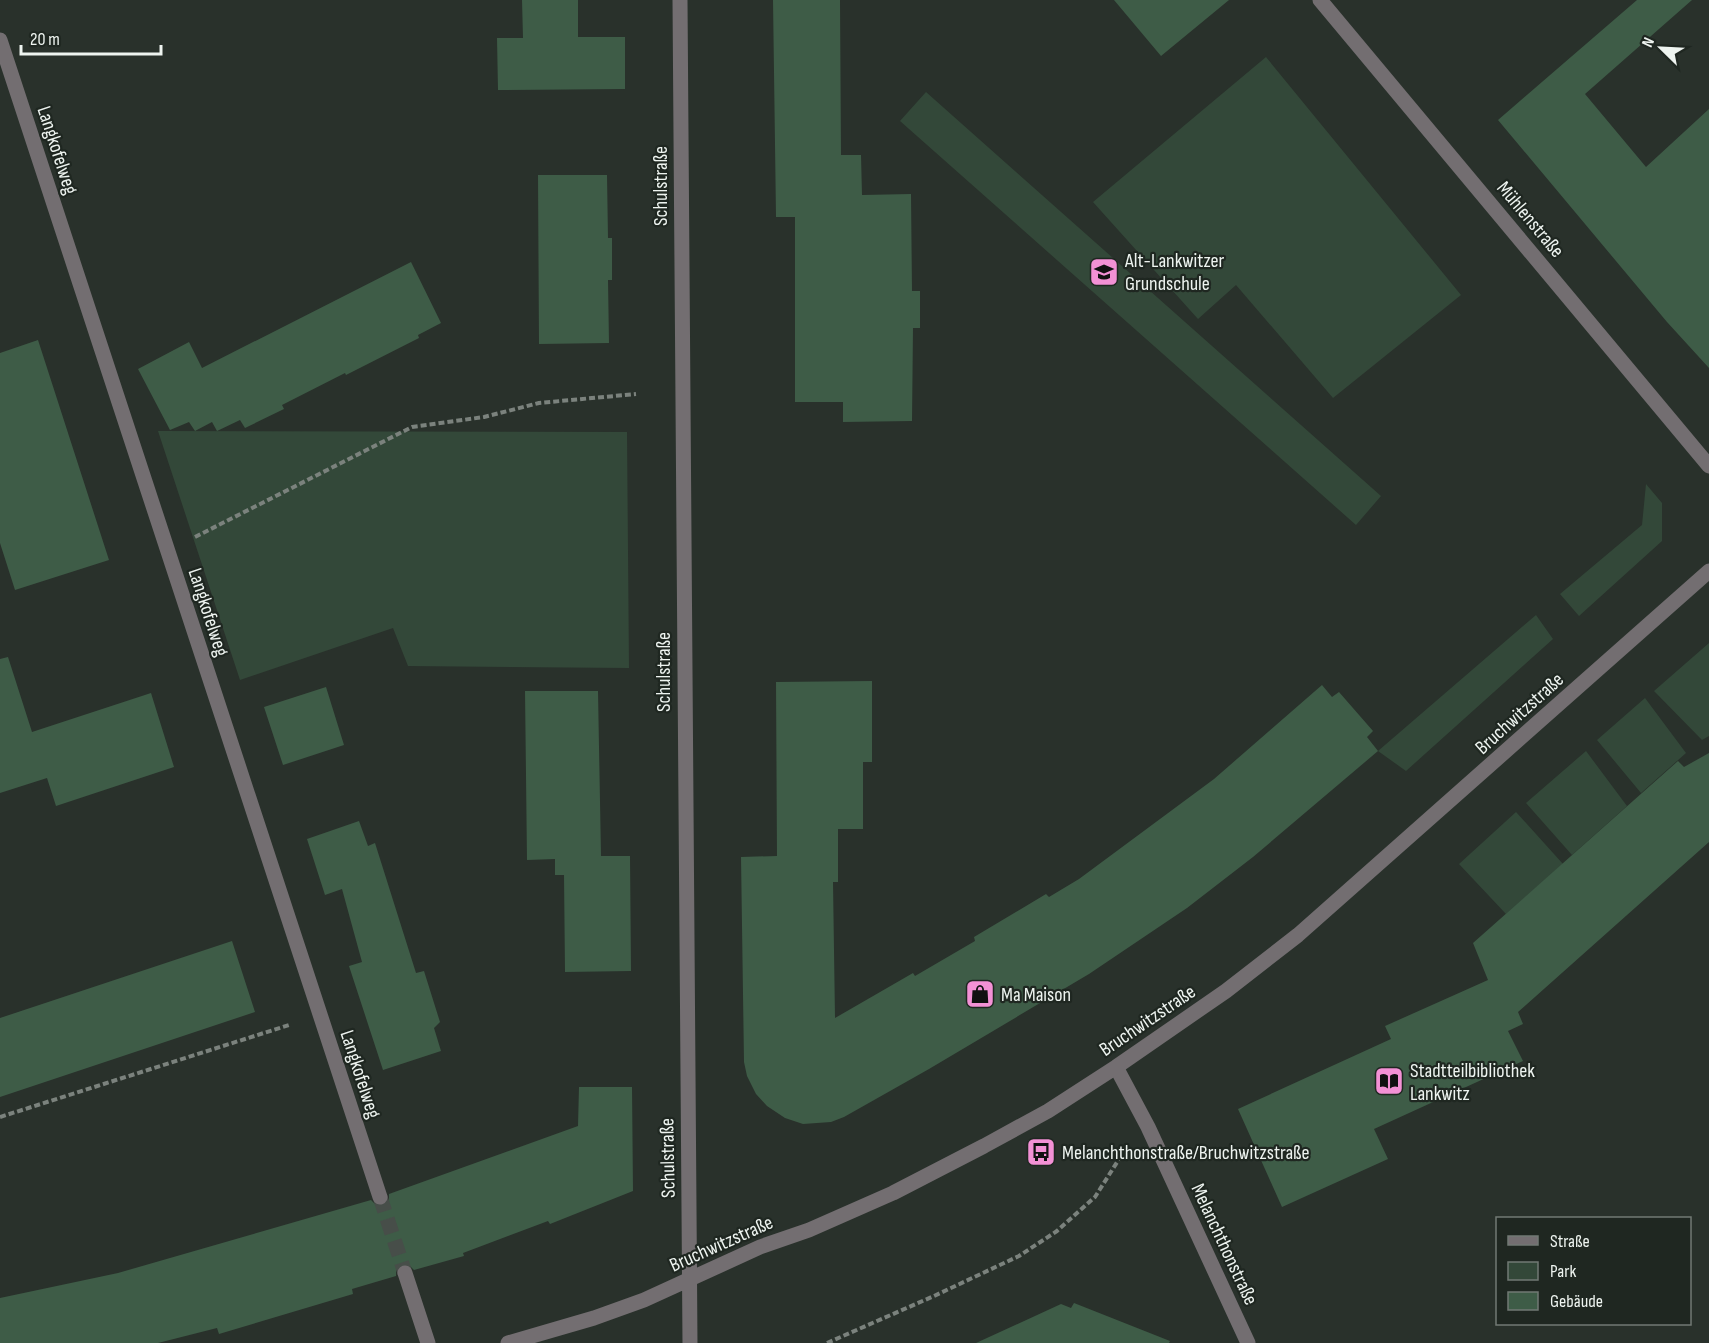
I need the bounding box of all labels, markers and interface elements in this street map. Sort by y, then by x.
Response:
scale bar [21,18,160,56]
north arrow [1631,18,1691,78]
text: 20 m [30,29,60,50]
text: N [1638,35,1659,50]
street label: Langkofelweg [32,103,83,198]
street label: Schulstraße [649,146,673,226]
street label: Mühlenstraße [1491,177,1569,263]
place label: Alt-Lankwitzer Grundschule [1124,249,1224,296]
school or university icon: Alt-Lankwitzer Grundschule [1088,256,1120,288]
street label: Langkofelweg [183,565,234,660]
street label: Schulstraße [652,632,676,712]
street label: Bruchwitzstraße [1470,668,1569,760]
shop icon: Ma Maison [964,978,996,1010]
street label: Bruchwitzstraße [1095,980,1200,1062]
place label: Ma Maison [1001,983,1071,1007]
street label: Langkofelweg [335,1027,386,1122]
place label: Stadtteilbibliothek Lankwitz [1410,1059,1535,1106]
library icon: Stadtteilbibliothek Lankwitz [1373,1065,1405,1097]
street label: Schulstraße [655,1118,681,1198]
bus stop icon: Melanchthonstraße/Bruchwitzstraße [1025,1136,1057,1168]
place label: Melanchthonstraße/Bruchwitzstraße [1062,1141,1310,1165]
street label: Melanchthonstraße [1186,1180,1263,1309]
street label: Bruchwitzstraße [666,1210,777,1277]
legend [1496,1217,1691,1325]
text: Straße [1550,1231,1590,1252]
text: Park [1550,1261,1576,1282]
text: Gebäude [1550,1291,1603,1312]

